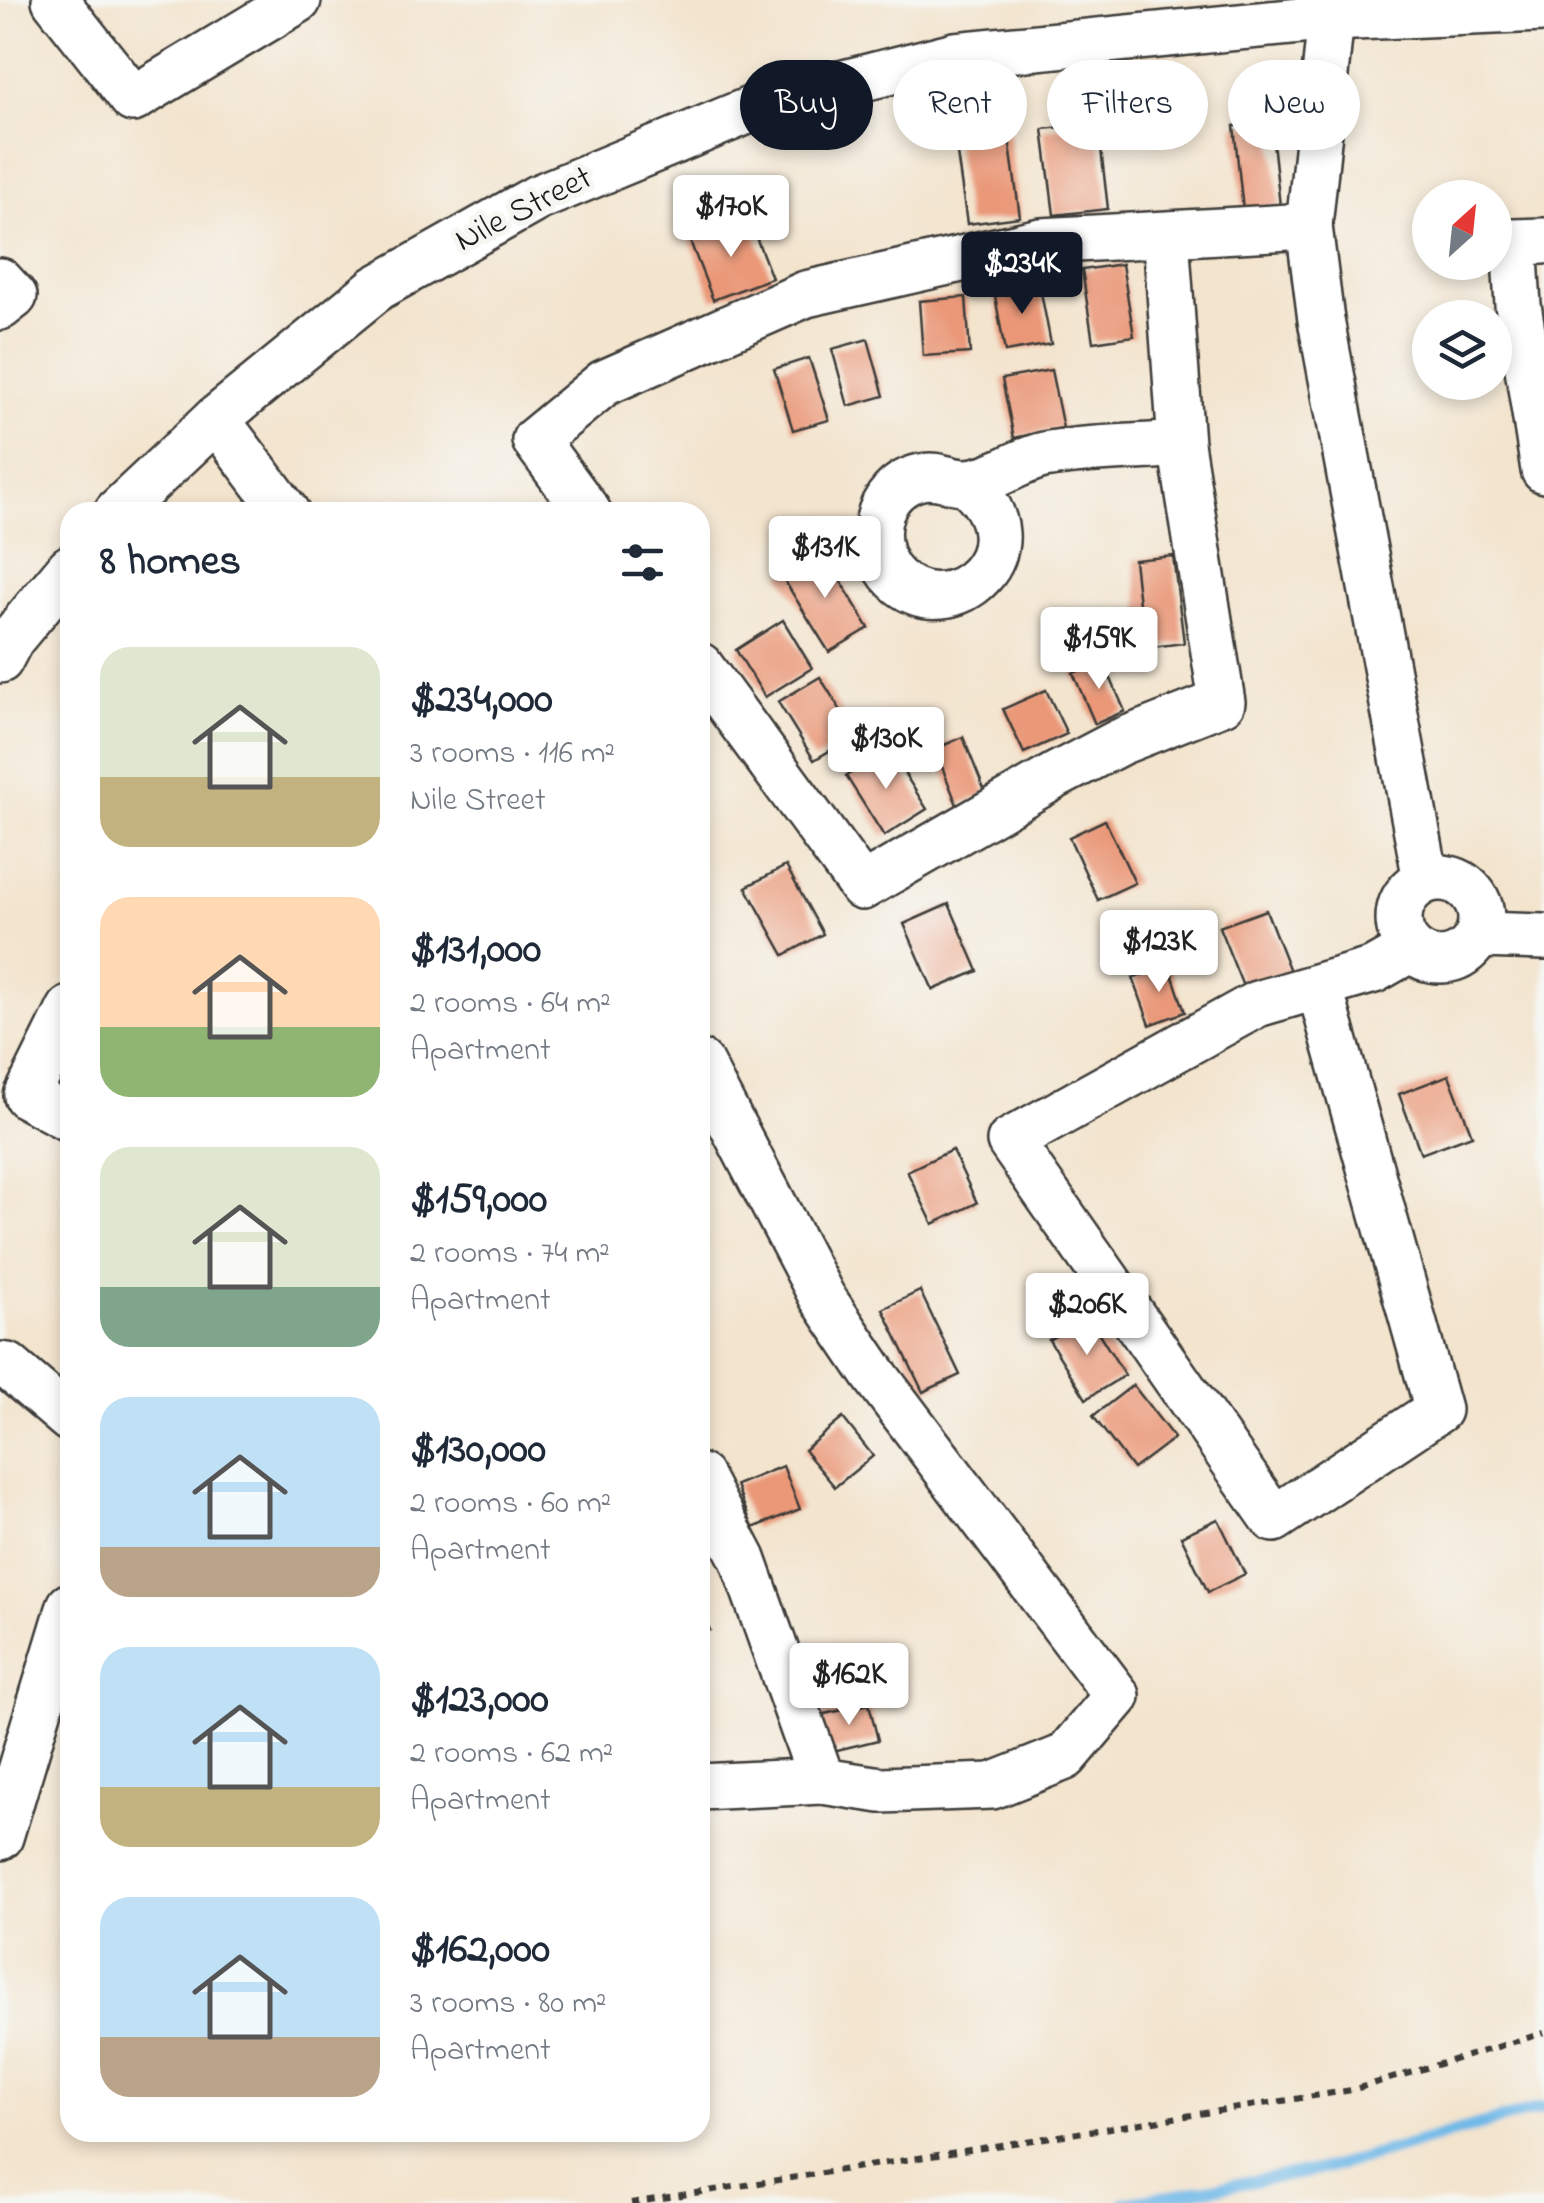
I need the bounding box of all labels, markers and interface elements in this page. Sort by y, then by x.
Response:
chip: Buy [740,60,873,150]
chip: Rent [893,60,1027,150]
chip: Filters [1047,60,1208,150]
chip: New [1228,60,1360,150]
street label: Nile Street [446,153,602,266]
pin: $170K [661,175,801,260]
north arrow [1412,180,1512,280]
map controls [1412,180,1512,400]
text: $170K [695,184,767,231]
pin: $234K [952,232,1092,317]
text: $234K [983,241,1061,288]
button: layers [1412,300,1512,400]
pin: $131K [755,516,895,601]
text: $131K [791,525,859,572]
text: 8 homes [100,532,241,593]
icon: filters [615,535,670,590]
pin: $159K [1029,607,1169,692]
text: $159K [1063,616,1136,663]
text: $234,000 [410,670,553,731]
icon: home [180,687,300,807]
pin: $130K [816,707,956,792]
text: $130K [850,716,922,763]
text: 3 rooms · 116 m² [410,731,615,778]
text: Nile Street [410,778,546,825]
pin: $123K [1089,910,1229,995]
text: $123K [1122,919,1196,966]
text: $131,000 [410,920,541,981]
icon: home [180,937,300,1057]
text: 2 rooms · 64 m² [410,981,611,1028]
text: Apartment [410,1028,551,1075]
text: $159,000 [410,1170,547,1231]
icon: home [180,1187,300,1307]
text: 2 rooms · 74 m² [410,1231,610,1278]
pin: $206K [1017,1273,1157,1358]
text: Apartment [410,1278,551,1325]
text: $206K [1048,1282,1126,1329]
text: $130,000 [410,1420,546,1481]
icon: home [180,1437,300,1557]
text: 2 rooms · 60 m² [410,1481,611,1528]
text: Apartment [410,1528,551,1575]
pin: $162K [779,1643,919,1728]
text: $162K [811,1652,887,1699]
text: $123,000 [410,1670,549,1731]
icon: home [180,1687,300,1807]
text: 2 rooms · 62 m² [410,1731,613,1778]
text: Apartment [410,1778,551,1825]
text: $162,000 [410,1920,550,1981]
icon: home [180,1937,300,2057]
text: 3 rooms · 80 m² [410,1981,607,2028]
text: Apartment [410,2028,551,2075]

